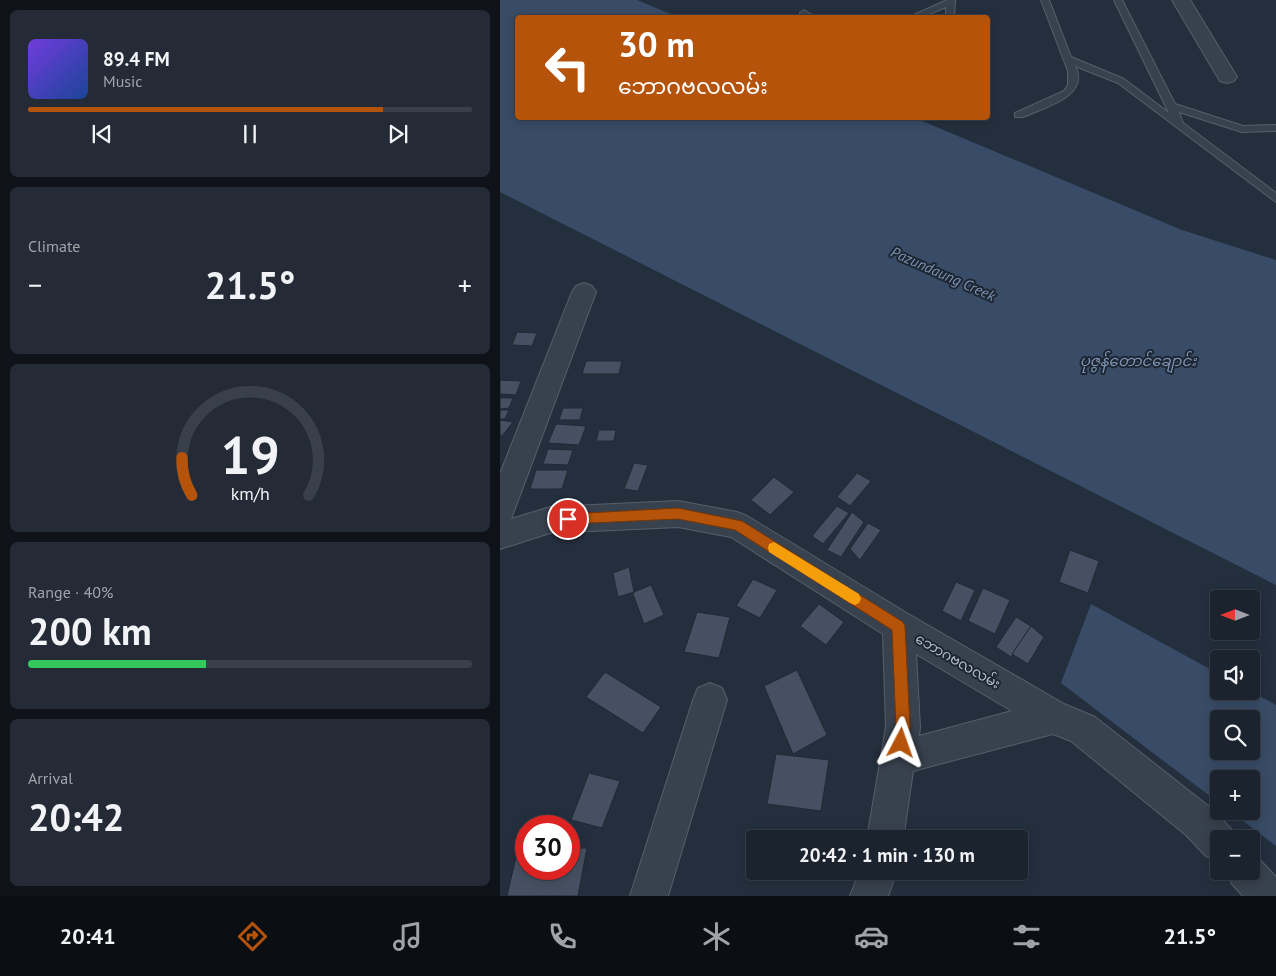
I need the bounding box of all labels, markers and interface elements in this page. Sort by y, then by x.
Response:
text: 30 m [618,21,695,67]
icon: left [535,35,600,100]
text: 89.4 FM [103,47,170,71]
text: Music [103,71,143,91]
text: ဘောဂဗလလမ်း [618,72,768,100]
icon: previous [88,120,116,148]
icon: pause [236,120,264,148]
icon: next [384,120,412,148]
text: Climate [28,236,80,256]
water label: Pazundaung Creek [888,242,1000,306]
text: 21.5° [205,260,295,309]
text: − [28,266,42,303]
text: + [458,266,472,303]
water label: ပုဇွန်တောင်ချောင်း [1080,350,1197,373]
text: 19 [221,421,279,488]
text: km/h [230,482,270,505]
pin [547,498,589,540]
icon: arrive [554,505,582,533]
text: Range · 40% [28,582,113,602]
north arrow [1210,590,1260,640]
map controls [1210,590,1260,880]
text: 200 km [28,606,152,655]
street label: ဘောဂဗလလမ်း [912,628,1004,693]
button: sound [1210,650,1260,700]
button: search [1210,710,1260,760]
position arrow [874,716,926,768]
text: Arrival [28,768,73,788]
button: + [1210,770,1260,820]
text: 20:42 [28,792,124,841]
speed limit sign: 30 [515,815,580,880]
button: − [1210,830,1260,880]
text: 20:42 · 1 min · 130 m [799,843,975,867]
icon: directions [235,919,270,954]
icon: music [390,919,425,954]
icon: phone [545,919,580,954]
icon: climate [699,919,734,954]
icon: car [854,919,889,954]
icon: filters [1009,919,1044,954]
text: 20:41 [60,922,116,950]
text: 21.5° [1164,922,1216,950]

